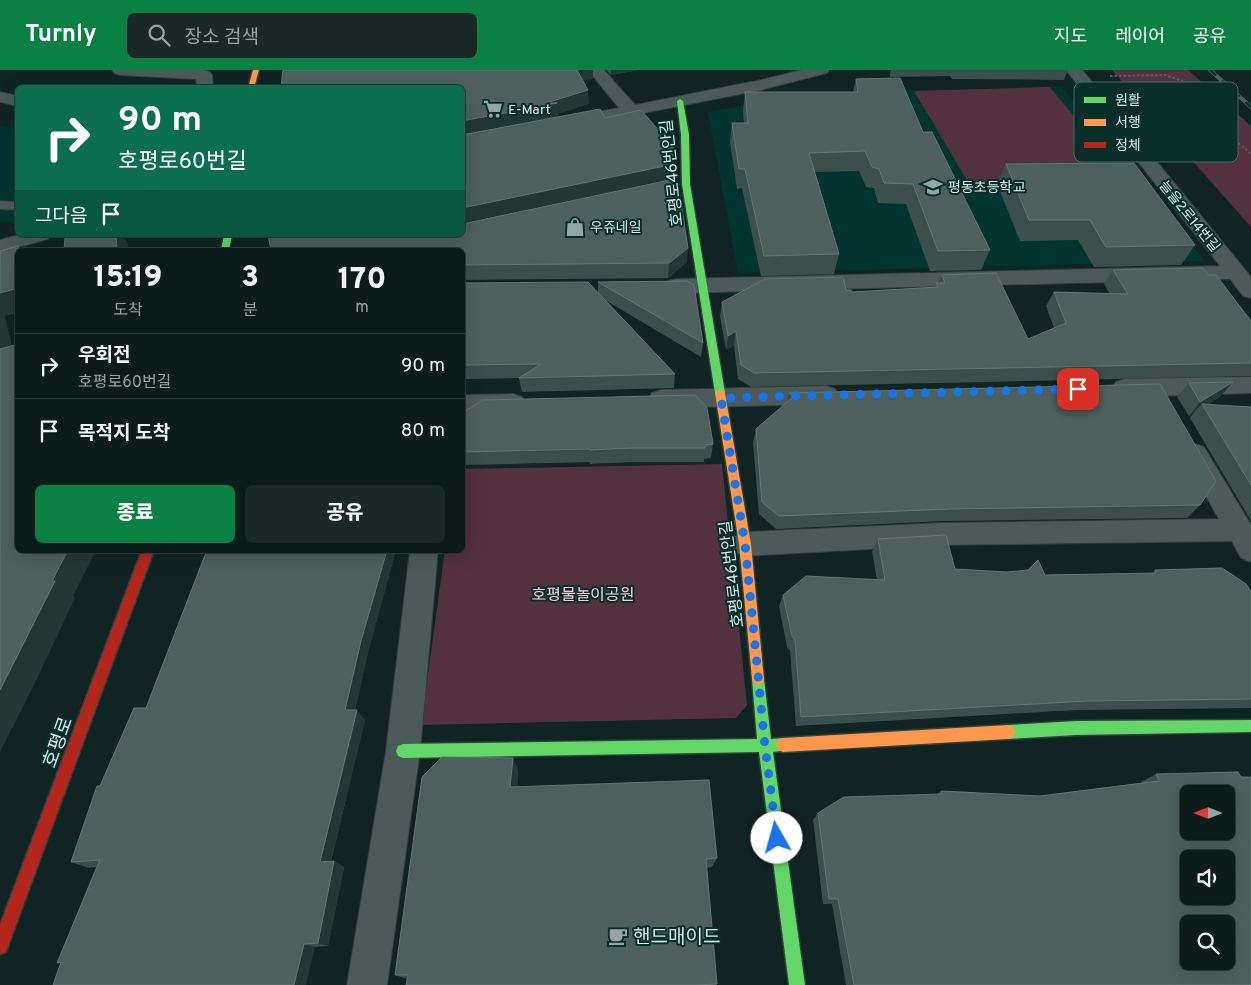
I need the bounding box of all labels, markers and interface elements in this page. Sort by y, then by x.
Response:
search box [127,13,477,58]
text: Turnly [25,20,97,50]
icon: search [145,21,173,49]
text: 장소 검색 [185,26,259,50]
text: 지도 [1054,26,1087,49]
text: 레이어 [1115,26,1165,49]
text: 공유 [1193,26,1226,49]
legend [1074,82,1238,162]
text: 원활 [1115,93,1141,110]
supermarket icon: E-Mart [482,98,504,120]
text: 90 m [118,99,202,143]
place label: E-Mart [508,102,551,119]
icon: right [35,105,100,170]
text: 서행 [1115,115,1141,132]
street label: 호평로46번안길 [657,118,689,227]
text: 정체 [1115,138,1141,155]
text: 호평로60번길 [118,149,246,176]
school or university icon: 평동초등학교 [922,176,944,198]
street label: 늘을2로14번길 [1155,178,1223,256]
place label: 평동초등학교 [948,179,1025,197]
icon: arrive [97,200,125,228]
text: 그다음 [35,205,87,229]
shop icon: 우쥬네일 [564,216,586,238]
place label: 우쥬네일 [590,220,642,237]
text: 15:19 [94,260,162,297]
text: 3 [241,260,259,297]
text: 170 [338,262,386,299]
text: m [355,298,369,318]
text: 도착 [113,301,143,321]
text: 분 [243,301,257,321]
text: 우회전 [78,344,130,368]
icon: right [35,352,63,380]
text: 90 m [401,354,445,378]
pin [1057,368,1099,410]
text: 호평로60번길 [78,373,171,393]
icon: arrive [1064,375,1092,403]
icon: arrive [35,417,63,445]
text: 80 m [401,419,445,443]
text: 목적지 도착 [78,422,170,446]
button: 종료 [35,485,235,543]
button: 공유 [245,485,445,543]
street label: 호평로46번안길 [716,519,749,628]
park label: 호평물놀이공원 [531,586,635,606]
street label: 호평로 [39,714,79,771]
north arrow [1180,785,1235,840]
map controls [1180,785,1235,970]
position arrow [750,811,802,863]
button: sound [1180,850,1235,905]
button: search [1180,915,1235,970]
cafe icon: 핸드매이드 [607,925,629,947]
place label: 핸드매이드 [633,926,720,950]

